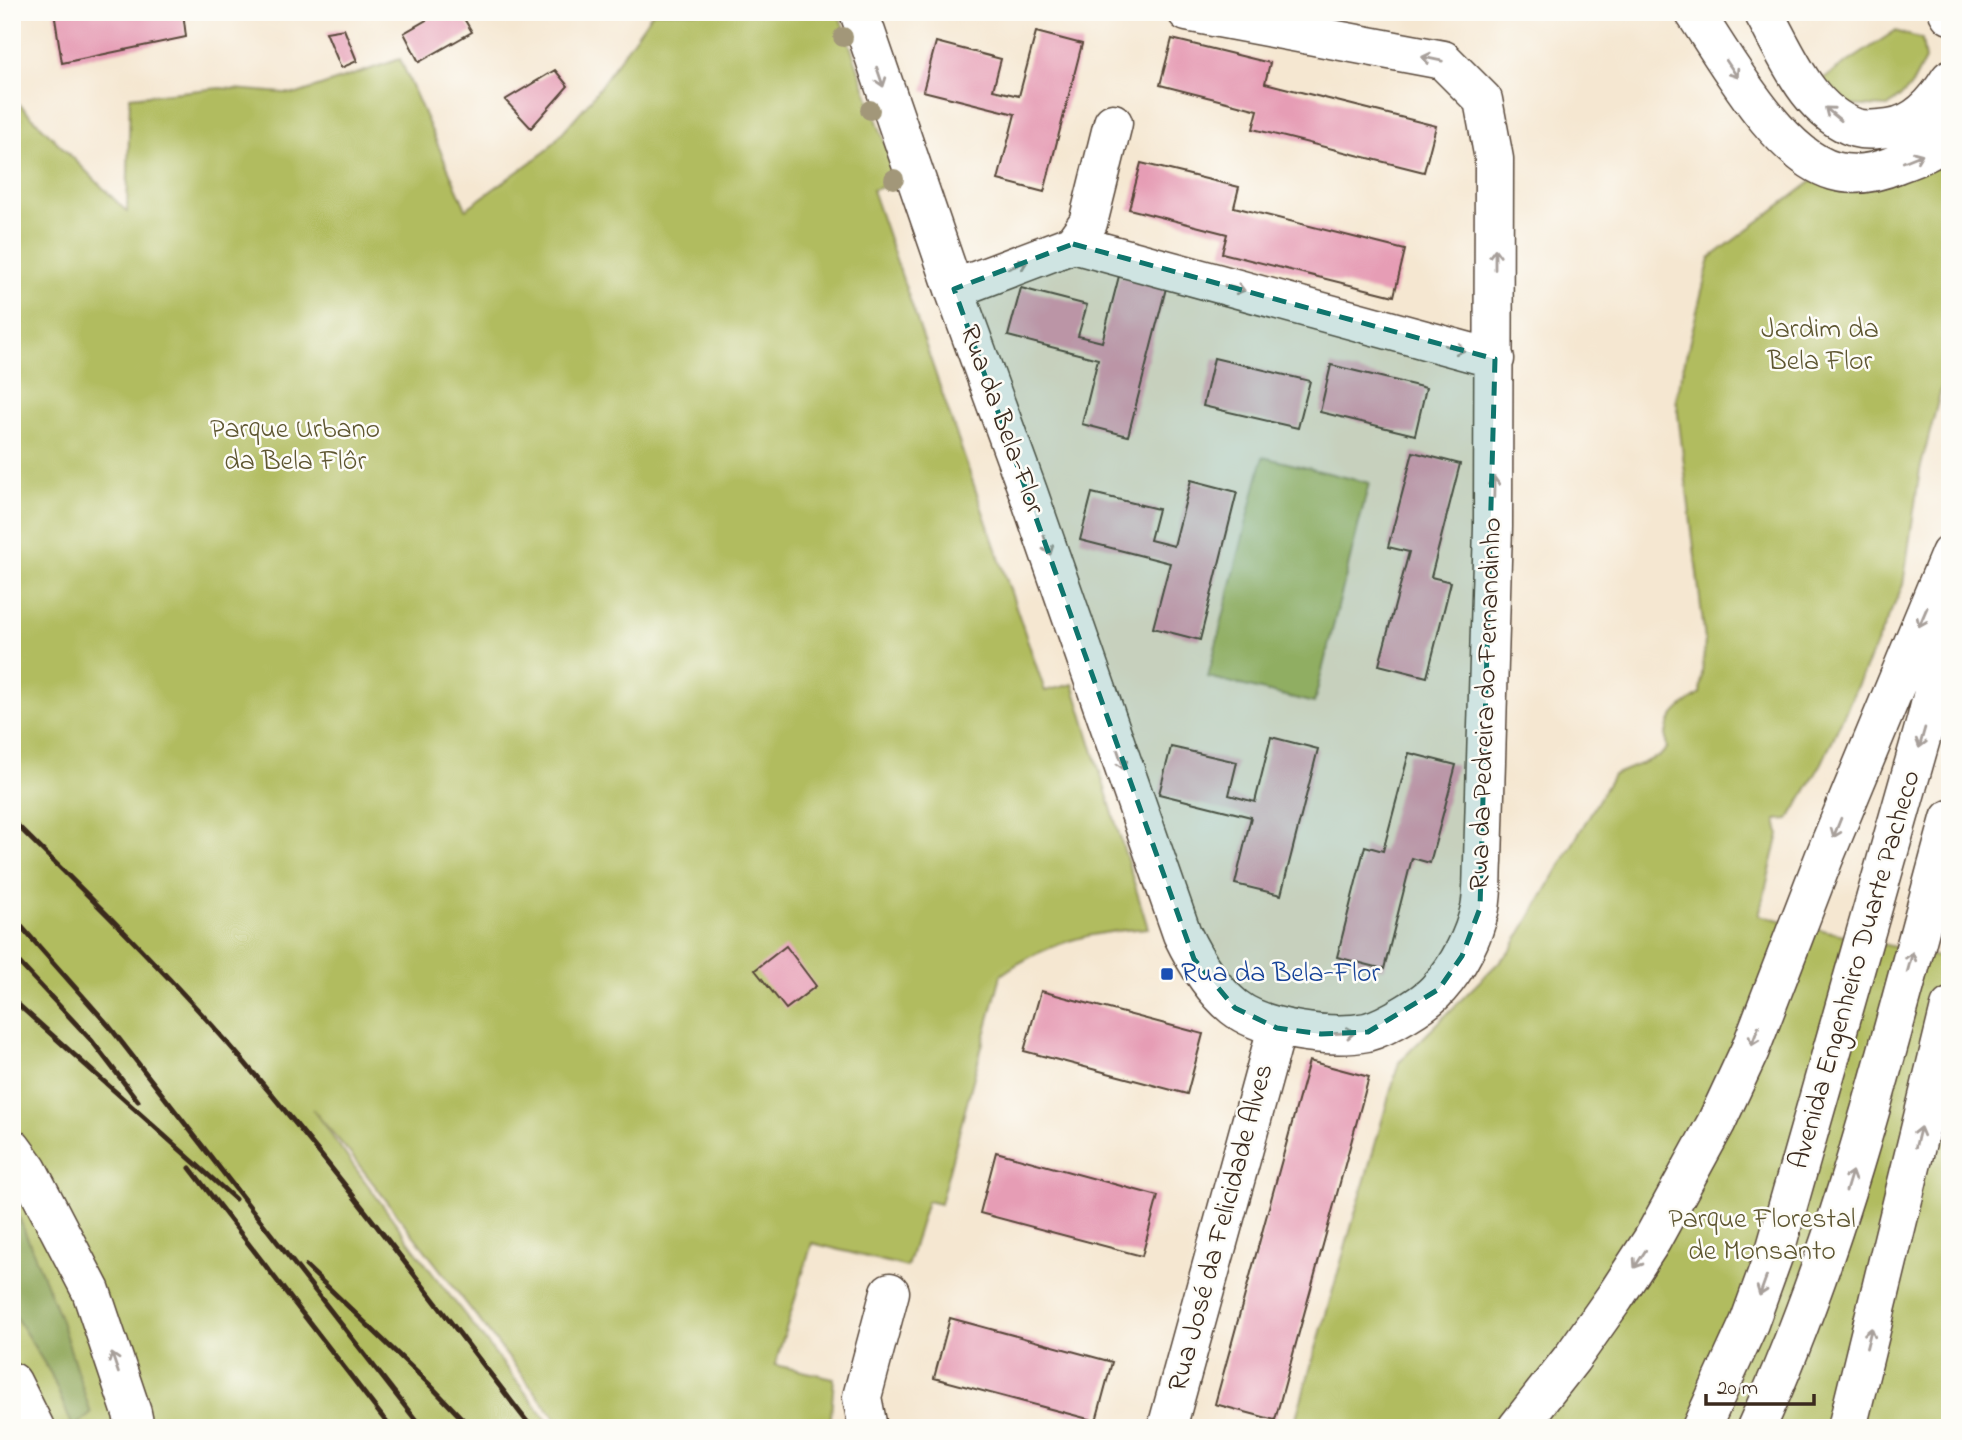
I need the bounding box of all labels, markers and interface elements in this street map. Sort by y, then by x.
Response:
one-way arrow [1421,51,1444,65]
one-way arrow [1725,59,1739,78]
one-way arrow [875,65,887,87]
one-way arrow [1824,106,1842,121]
one-way arrow [1901,151,1923,164]
one-way arrow [1488,248,1502,271]
one-way arrow [1006,258,1028,271]
one-way arrow [1224,283,1246,296]
park label: Jardim da Bela Flor [1761,310,1879,383]
street label: Rua da Bela-Flor [948,319,1054,521]
one-way arrow [1443,343,1465,356]
park label: Parque Urbano da Bela Flôr [210,410,380,483]
one-way arrow [1487,476,1500,499]
street label: Rua da Pedreira do Fernandinho [1460,517,1514,891]
one-way arrow [1042,534,1054,556]
one-way arrow [1916,606,1929,627]
one-way arrow [1914,727,1927,749]
one-way arrow [1116,749,1128,771]
street label: Avenida Engenheiro Duarte Pacheco [1779,766,1933,1174]
one-way arrow [1830,816,1843,838]
one-way arrow [1905,951,1918,973]
place label: Rua da Bela-Flor [1181,954,1381,995]
marker: Rua da Bela-Flor [1159,966,1175,982]
one-way arrow [1748,1024,1761,1046]
one-way arrow [1333,1026,1355,1039]
street label: Rua José da Felicidade Alves [1158,1060,1286,1396]
one-way arrow [1912,1127,1925,1149]
one-way arrow [1844,1170,1857,1192]
park label: Parque Florestal de Monsanto [1668,1200,1856,1273]
one-way arrow [1632,1249,1647,1268]
one-way arrow [1755,1274,1768,1296]
one-way arrow [1863,1327,1876,1350]
one-way arrow [108,1352,120,1374]
scale bar [1706,1363,1815,1407]
text: 20 m [1717,1374,1758,1404]

